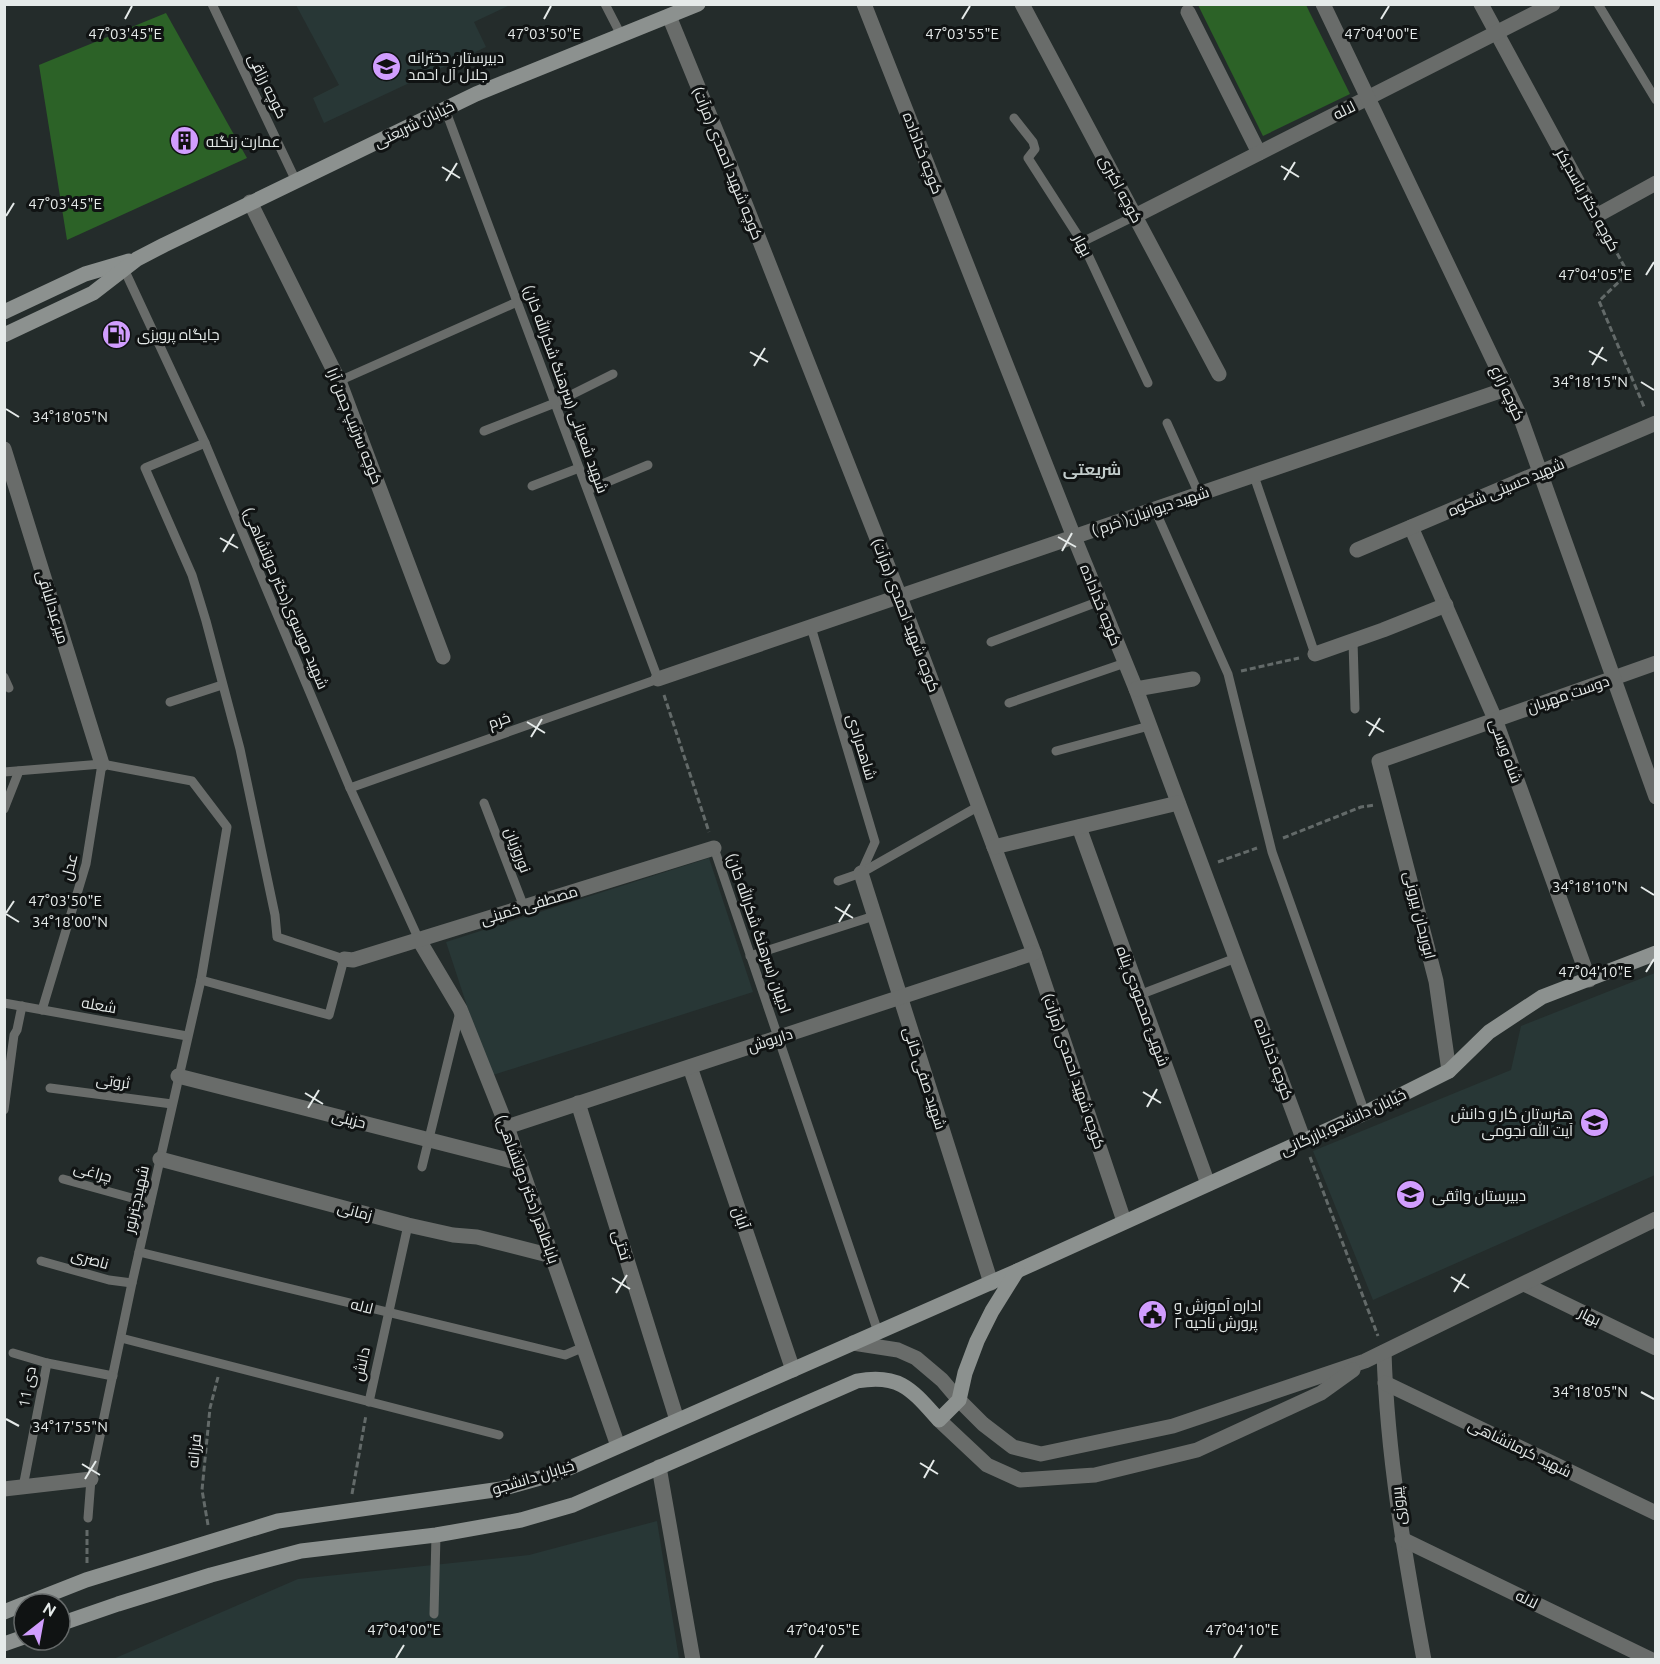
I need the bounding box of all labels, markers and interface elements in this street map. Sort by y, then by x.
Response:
text: 47°03'45"E [88,25,162,42]
text: 47°03'50"E [507,25,581,42]
text: 47°03'55"E [925,25,999,42]
text: 47°04'00"E [1344,25,1418,42]
place label: دبیرستان دخترانه جلال آل احمد [408,49,504,84]
school or university icon: دبیرستان دخترانه جلال آل احمد [371,50,403,82]
street label: کوچه رزاقی [243,51,291,122]
street label: کوچه شهید احمدی (مرآت) [688,84,767,243]
street label: خیابان شریعتی [371,97,458,152]
street label: لاله [1330,97,1358,123]
street label: کوچه خداداده [898,110,946,197]
building icon: عمارت زنگنه [169,125,201,157]
place label: عمارت زنگنه [206,133,280,151]
street label: کوچه دکتر باسدیکر [1551,145,1623,255]
street label: کوچه اکبری [1094,152,1146,227]
text: 47°03'45"E [28,195,102,212]
street label: بهار [1068,230,1096,260]
text: 47°04'05"E [1558,266,1632,283]
street label: شهید شعبانی (سرهنگ شکرالله خان) [518,282,613,496]
fuel station icon: جایگاه پرویزی [100,318,132,350]
place label: جایگاه پرویزی [137,326,220,345]
street label: کوچه زارع [1485,363,1528,424]
street label: کوچه سرتیپ چمن آرا [322,366,386,487]
text: 34°18'15"N [1552,373,1628,390]
text: 34°18'05"N [32,408,108,425]
street label: شهید حسینی شکوه [1445,455,1567,521]
district label: شریعتی [1063,460,1121,479]
street label: شهید دیوانیان( خرم ) [1089,483,1212,541]
street label: شهید موسوی(دکتر دولتشاهی) [238,505,332,692]
street label: کوچه شهید احمدی (مرآت) [867,536,943,695]
street label: کوچه خداداده [1075,562,1125,649]
street label: میرعبدالباقی [32,568,72,647]
street label: دوست مهربان [1525,672,1612,718]
street label: خرم [486,708,513,734]
street label: شاهمرادی [842,712,880,783]
street label: شاه ویسی [1485,716,1526,786]
street label: نوروزیان [500,825,534,876]
street label: ادیبان (سرهنگ شکرالله خان) [722,850,795,1016]
street label: عدل [57,852,81,882]
street label: ابوریحان بیرونی [1399,869,1439,961]
text: 34°18'10"N [1552,878,1628,895]
street label: مصطفی خمینی [478,882,580,930]
text: 47°03'50"E [28,892,102,909]
text: 34°18'00"N [32,913,108,930]
street label: شهیئ محمودی پناه [1111,944,1173,1069]
text: 47°04'10"E [1558,963,1632,980]
street label: کوچه شهید احمدی (مرآت) [1037,991,1109,1152]
street label: شعله [80,994,118,1016]
street label: کوچه خداداده [1249,1016,1297,1103]
street label: داریوش [745,1025,795,1057]
street label: شهید صفی خانی [899,1025,950,1132]
street label: ثروتی [95,1070,131,1093]
street label: خیابان دانشجو.بازرگانی [1277,1085,1409,1160]
place label: هنرستان کار و دانش آیت الله نجومی [1451,1105,1573,1141]
school or university icon: هنرستان کار و دانش آیت الله نجومی [1578,1106,1610,1138]
street label: حزینی [330,1107,368,1133]
street label: باباطاهر (دکتر دولتشاهی) [491,1112,563,1266]
street label: چراغی [71,1158,114,1187]
street label: شهیدچترنور [120,1164,154,1236]
school or university icon: دبیرستان واثقی [1395,1179,1427,1211]
place label: دبیرستان واثقی [1432,1187,1526,1206]
street label: زمانی [335,1198,374,1226]
street label: آبان [727,1205,753,1232]
street label: تختی [607,1228,635,1263]
street label: ناصری [69,1246,111,1274]
street label: لاله [349,1295,375,1317]
place label: اداره آموزش و پرورش ناحیه ۲ [1174,1297,1262,1333]
public building icon: اداره آموزش و پرورش ناحیه ۲ [1137,1298,1169,1330]
street label: بهار [1574,1303,1604,1330]
street label: دانش [349,1346,375,1383]
street label: 11 دی [15,1365,41,1409]
text: 34°18'05"N [1552,1383,1628,1400]
street label: شهید کرمانشاهی [1465,1416,1574,1482]
text: 34°17'55"N [32,1418,108,1435]
street label: فرزانه [184,1433,205,1469]
street label: خیابان دانشجو [490,1456,577,1499]
street label: پیروزی [1388,1486,1410,1526]
street label: لاله [1513,1586,1541,1612]
north arrow [12,1592,72,1652]
text: N [40,1598,59,1620]
text: 47°04'00"E [367,1621,441,1638]
text: 47°04'05"E [786,1621,860,1638]
text: 47°04'10"E [1205,1621,1279,1638]

